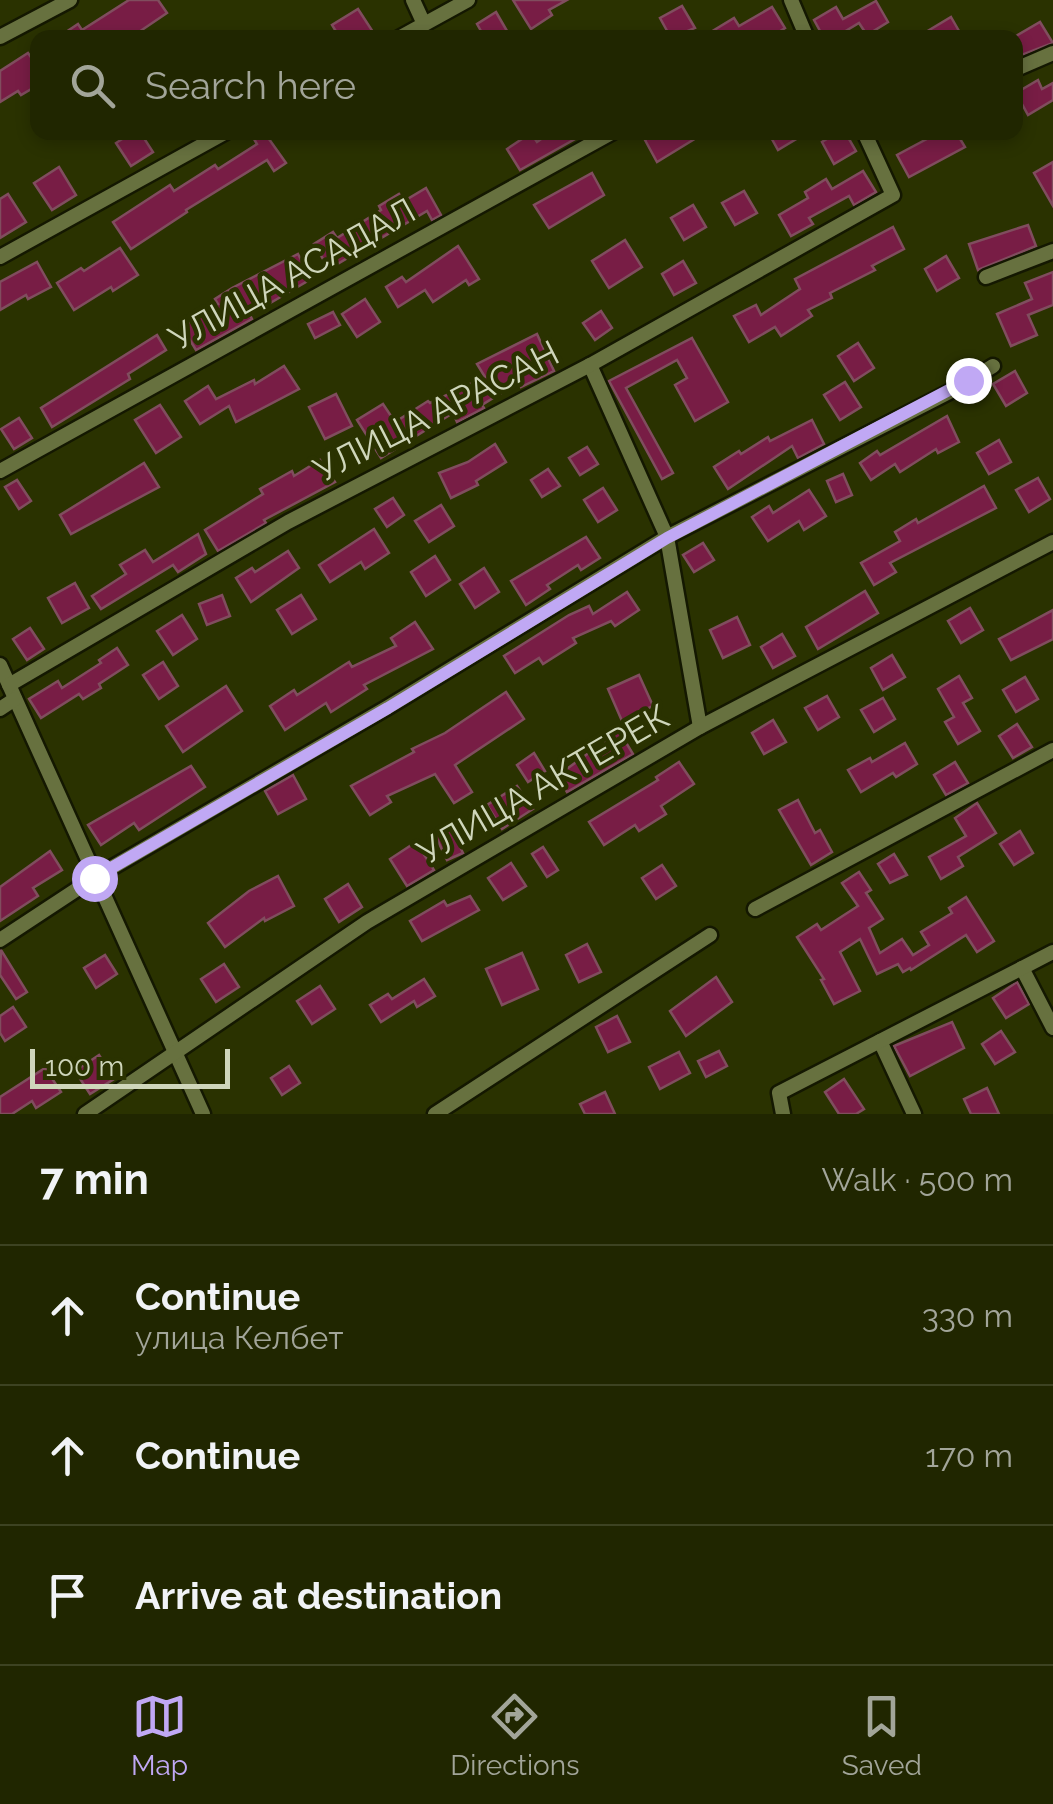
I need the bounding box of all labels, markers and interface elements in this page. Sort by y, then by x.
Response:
search box [30,30,1023,140]
icon: search [65,58,120,113]
text: Search here [145,63,356,108]
street label: УЛИЦА АСАДАЛ [162,189,422,359]
street label: УЛИЦА АРАСАН [307,332,565,490]
route end [946,358,992,404]
street label: УЛИЦА АКТЕРЕК [410,695,676,873]
route start [72,856,118,902]
scale bar [30,1044,230,1088]
text: 100 m [45,1050,124,1083]
text: 7 min [40,1155,149,1204]
text: Walk · 500 m [822,1161,1013,1198]
text: Continue [135,1274,300,1319]
icon: ahead [40,1288,95,1343]
text: 330 m [922,1297,1013,1334]
text: улица Келбет [135,1319,343,1356]
icon: ahead [40,1428,95,1483]
text: Continue [135,1433,300,1478]
text: 170 m [925,1437,1013,1474]
icon: arrive [40,1568,95,1623]
text: Arrive at destination [135,1573,502,1618]
tab: Map [131,1689,188,1782]
tab: Directions [450,1689,580,1782]
tab: Saved [842,1689,922,1782]

